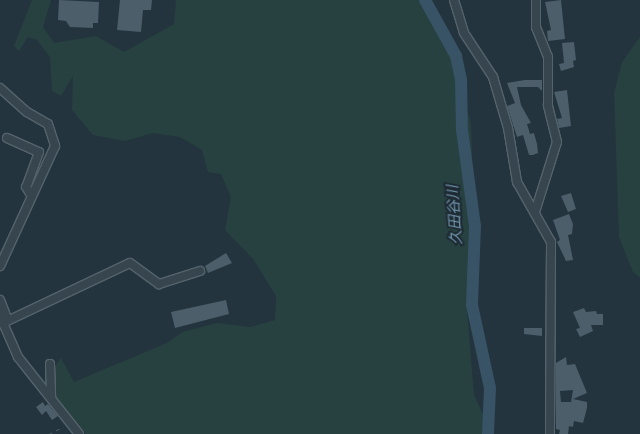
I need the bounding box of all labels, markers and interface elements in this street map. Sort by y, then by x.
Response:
water label: 久田谷川 [444,184,466,246]

